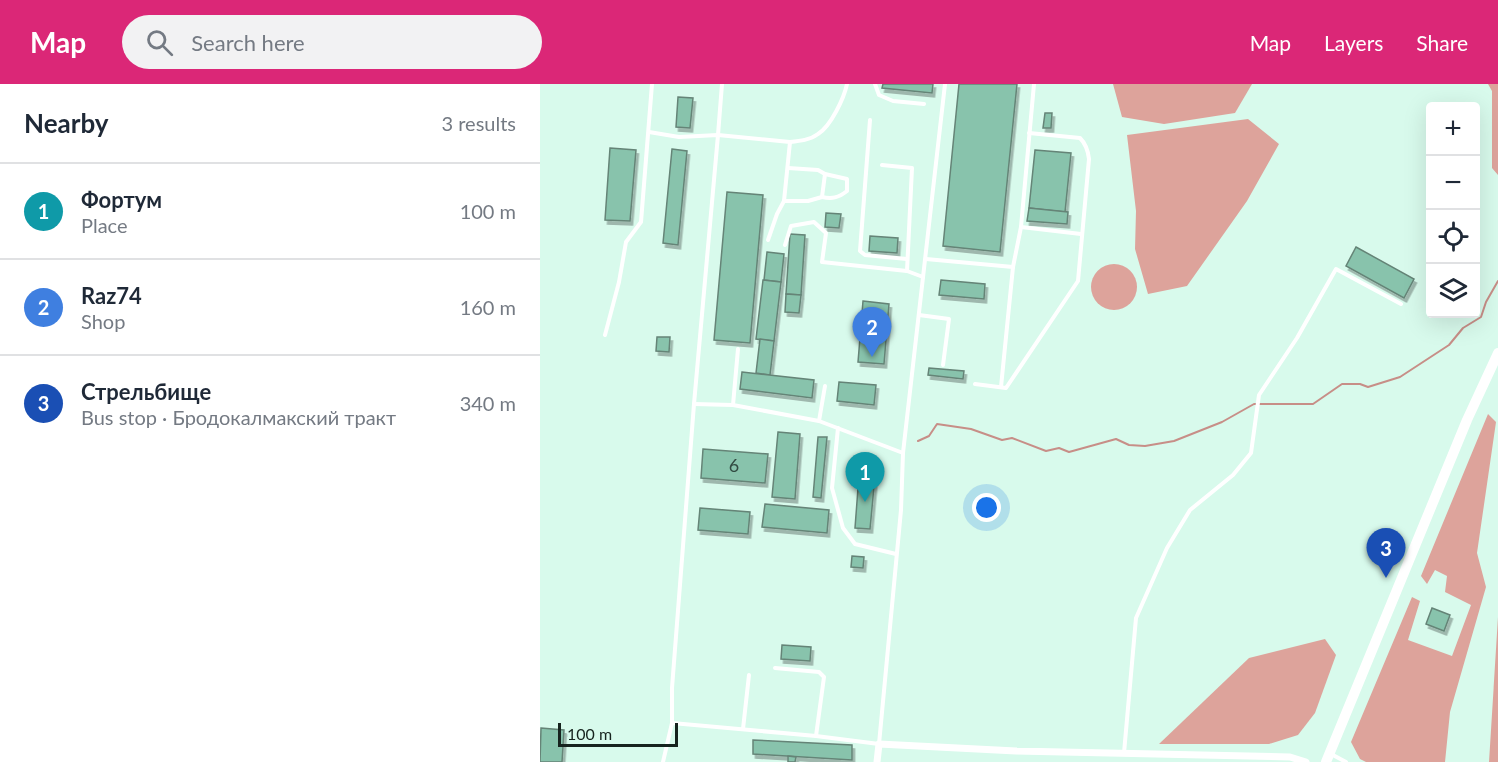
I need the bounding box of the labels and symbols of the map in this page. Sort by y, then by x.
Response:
pin: 2 [852,308,892,357]
pin: 1 [846,452,884,502]
house number: 6 [729,454,739,476]
your location [972,493,1001,522]
pin: 3 [1366,528,1406,578]
scale bar [558,720,678,748]

